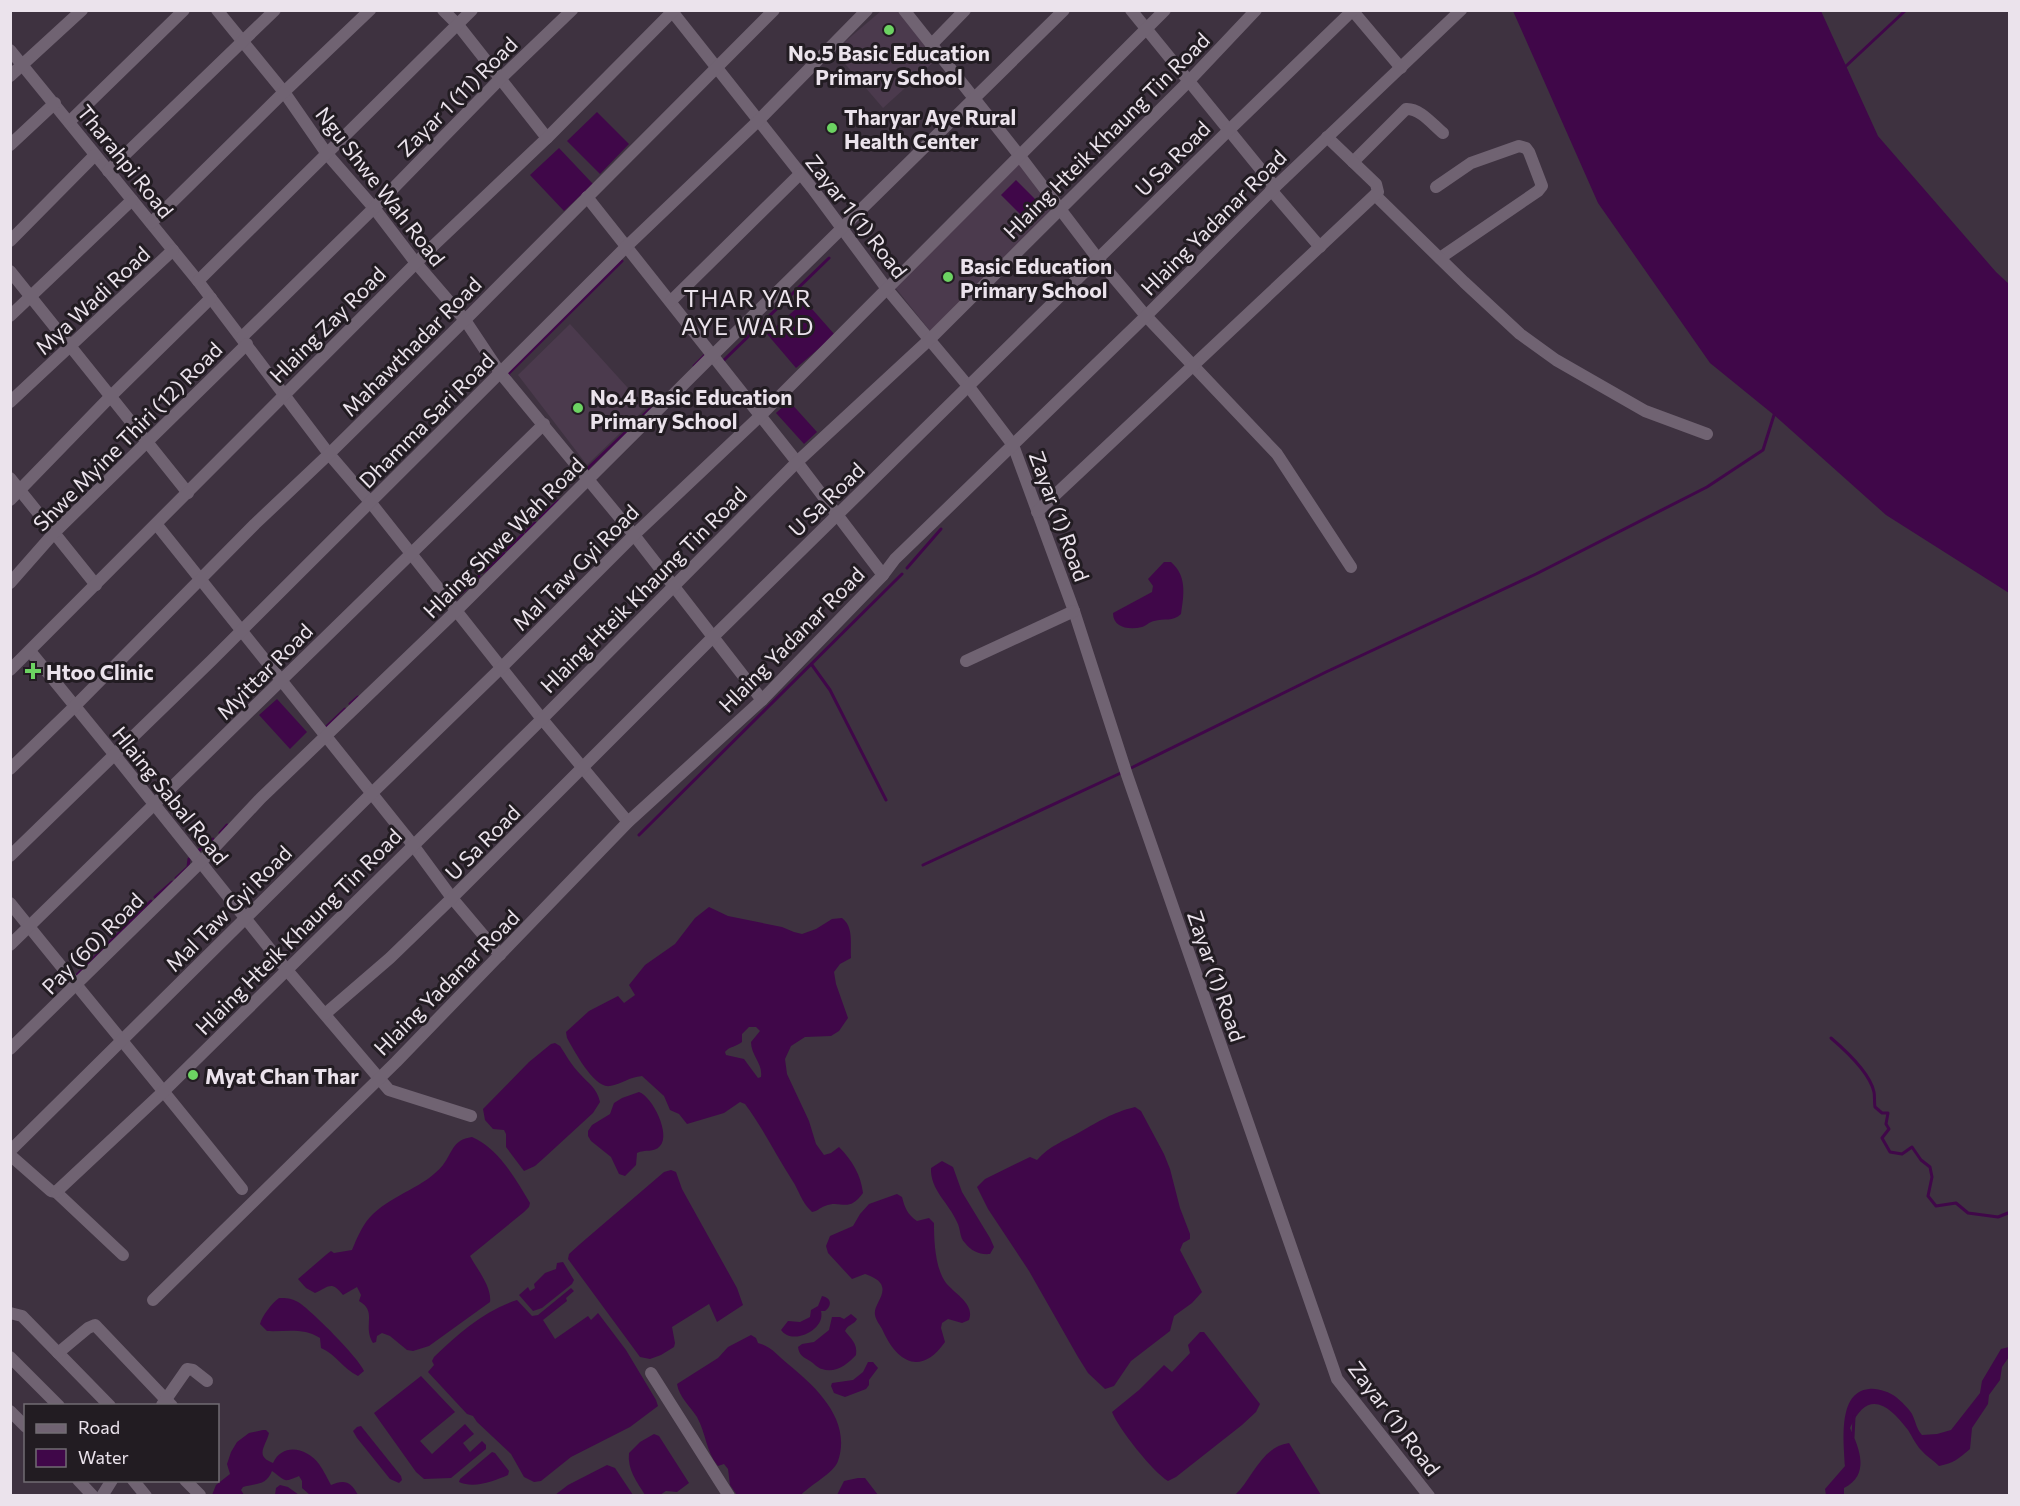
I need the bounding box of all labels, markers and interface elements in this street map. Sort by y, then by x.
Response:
marker: No.5 Basic Education Primary School [882,23,896,37]
street label: Hlaing Hteik Khaung Tin Road [998,27,1214,243]
street label: Zayar 1 (11) Road [392,31,522,161]
place label: No.5 Basic Education Primary School [788,40,990,89]
street label: Tharahpi Road [73,99,179,223]
street label: Ngu Shwe Wah Road [311,101,451,271]
place label: Tharyar Aye Rural Health Center [844,104,1016,153]
street label: U Sa Road [1129,115,1215,201]
marker: Tharyar Aye Rural Health Center [825,121,839,135]
street label: Hlaing Yadanar Road [1135,144,1291,300]
street label: Zayar 1 (1) Road [801,149,913,283]
street label: Mya Wadi Road [30,241,154,359]
place label: Basic Education Primary School [960,253,1112,302]
street label: Hlaing Zay Road [264,261,390,387]
marker: Basic Education Primary School [941,270,955,284]
street label: Mahawthadar Road [336,271,486,421]
district label: THAR YAR AYE WARD [681,283,815,340]
street label: Shwe Myine Thiri (12) Road [27,336,227,536]
street label: Dhamma Sari Road [353,347,499,493]
place label: No.4 Basic Education Primary School [590,384,792,433]
marker: No.4 Basic Education Primary School [571,401,585,415]
street label: Zayar (1) Road [1025,447,1095,585]
street label: Hlaing Shwe Wah Road [417,451,589,623]
street label: U Sa Road [783,457,869,541]
street label: Hlaing Hteik Khaung Tin Road [535,481,751,697]
street label: Mal Taw Gyi Road [507,499,643,635]
street label: Hlaing Yadanar Road [713,561,869,717]
street label: Myittar Road [211,618,317,724]
place label: Htoo Clinic [46,659,154,684]
marker: Htoo Clinic [24,662,42,680]
street label: Hlaing Sabal Road [108,721,234,869]
street label: U Sa Road [439,799,525,885]
street label: Hlaing Hteik Khaung Tin Road [190,823,406,1039]
street label: Mal Taw Gyi Road [160,840,296,976]
street label: Pay (60) Road [36,887,148,999]
street label: Hlaing Yadanar Road [368,904,524,1060]
street label: Zayar (1) Road [1183,907,1251,1045]
place label: Myat Chan Thar [205,1063,359,1088]
marker: Myat Chan Thar [186,1068,200,1082]
street label: Zayar (1) Road [1344,1356,1446,1480]
legend [24,1404,219,1482]
text: Road [78,1416,120,1438]
text: Water [78,1446,129,1468]

